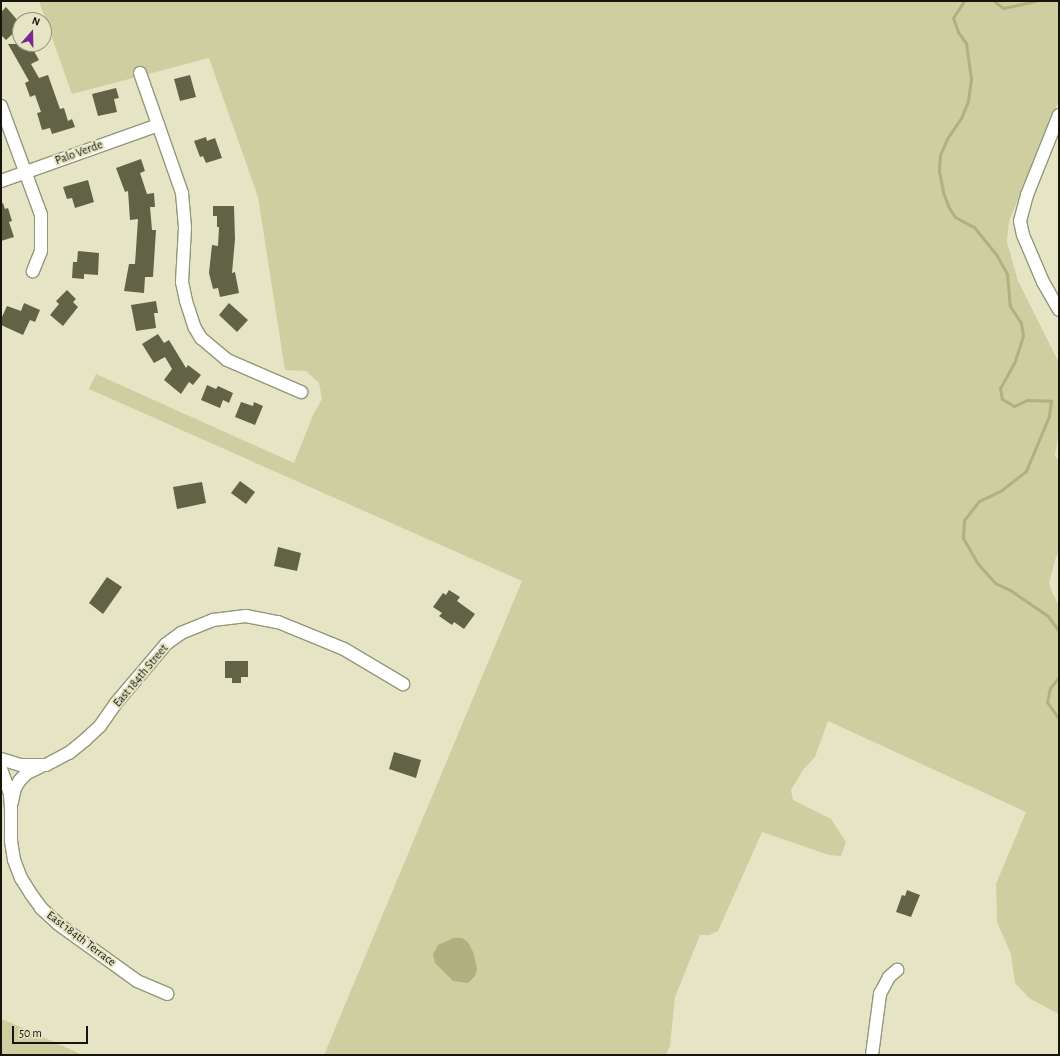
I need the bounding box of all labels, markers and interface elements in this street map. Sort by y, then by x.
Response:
north arrow [12,12,52,52]
text: N [30,15,41,28]
street label: Palo Verde [53,138,105,168]
street label: East 184th Street [111,642,171,710]
street label: East 184th Terrace [44,908,118,970]
scale bar [14,1018,90,1044]
text: 50 m [19,1027,42,1039]

